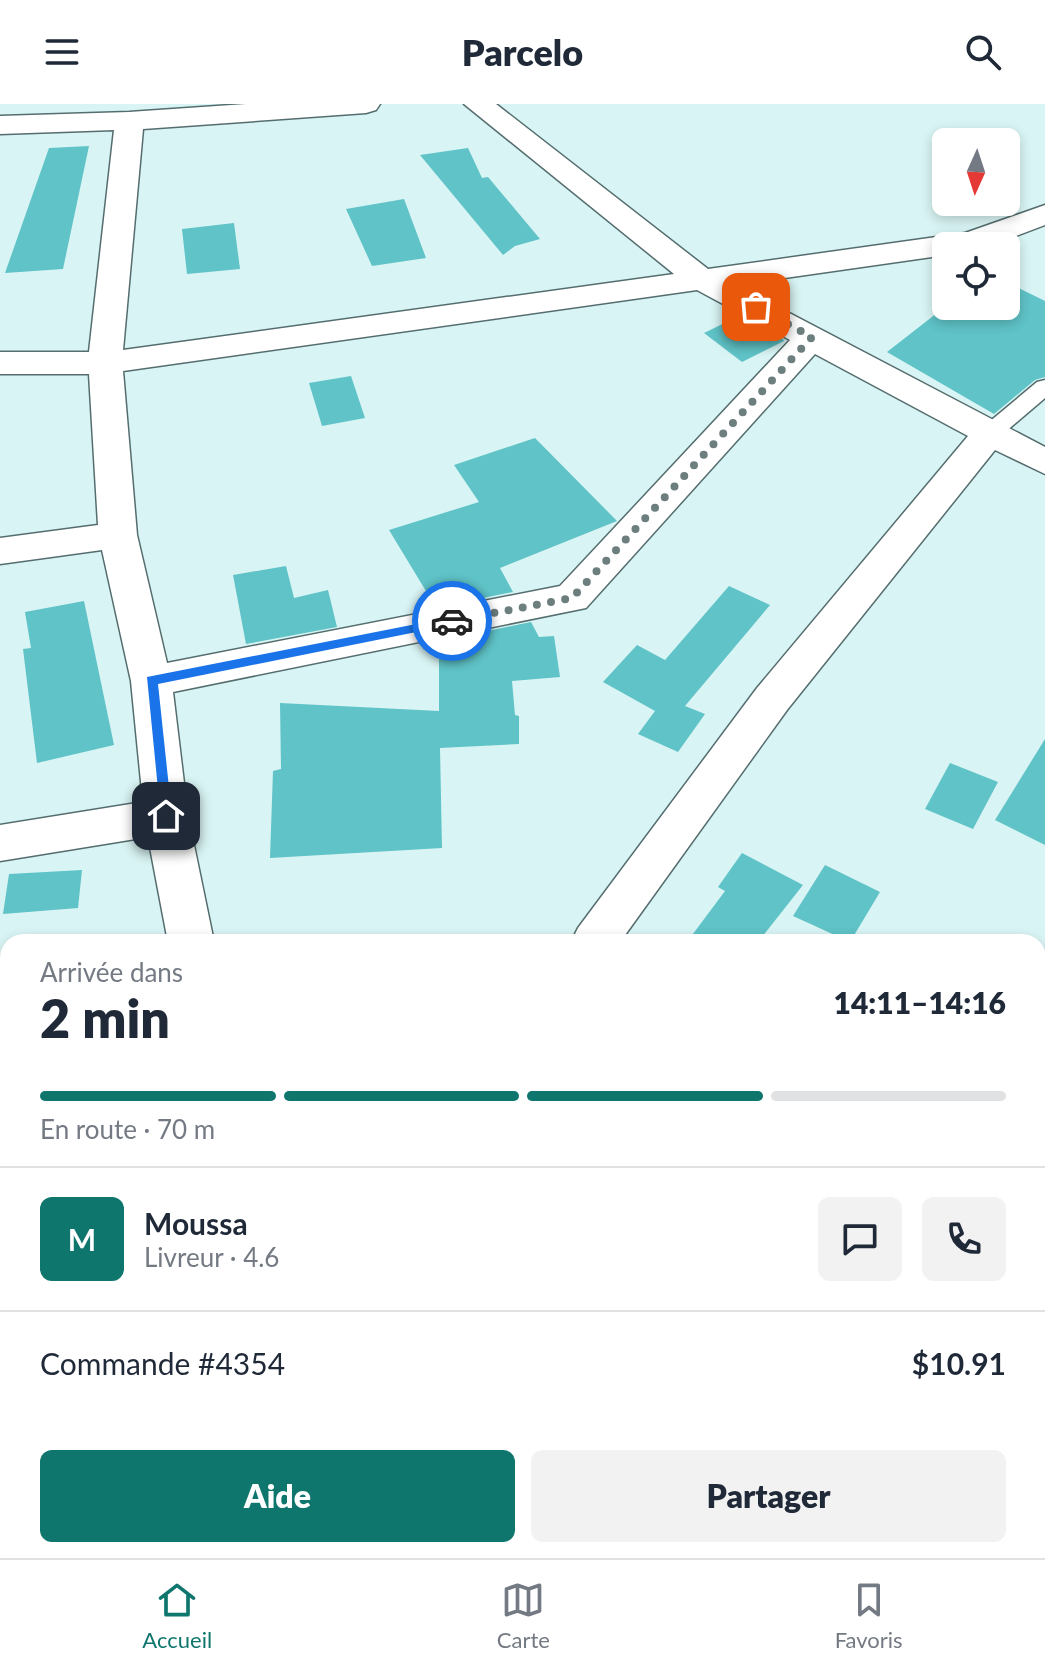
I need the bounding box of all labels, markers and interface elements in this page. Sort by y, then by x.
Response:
icon: menu [40,30,84,74]
text: Parcelo [462,30,583,74]
icon: search [961,30,1005,74]
north arrow [932,128,1020,216]
map controls [932,128,1020,320]
button: locate [932,232,1020,320]
pin [722,273,790,341]
icon: bag [734,285,778,329]
courier [412,581,492,661]
icon: car [430,599,474,643]
pin [132,782,200,850]
icon: home [144,794,188,838]
text: Arrivée dans [40,956,183,988]
text: 14:11–14:16 [833,984,1006,1020]
text: 2 min [40,987,170,1049]
text: En route · 70 m [40,1113,215,1145]
button: chat [818,1197,902,1281]
button: phone [922,1197,1006,1281]
text: Moussa [144,1205,248,1241]
text: M [68,1221,96,1257]
text: Livreur · 4.6 [144,1241,279,1273]
text: Commande #4354 [40,1345,285,1381]
text: $10.91 [912,1345,1006,1381]
button: Aide [40,1450,515,1542]
button: Partager [531,1450,1006,1542]
tab: Accueil [142,1578,212,1653]
tab: Carte [497,1578,550,1653]
tab: Favoris [835,1578,903,1653]

